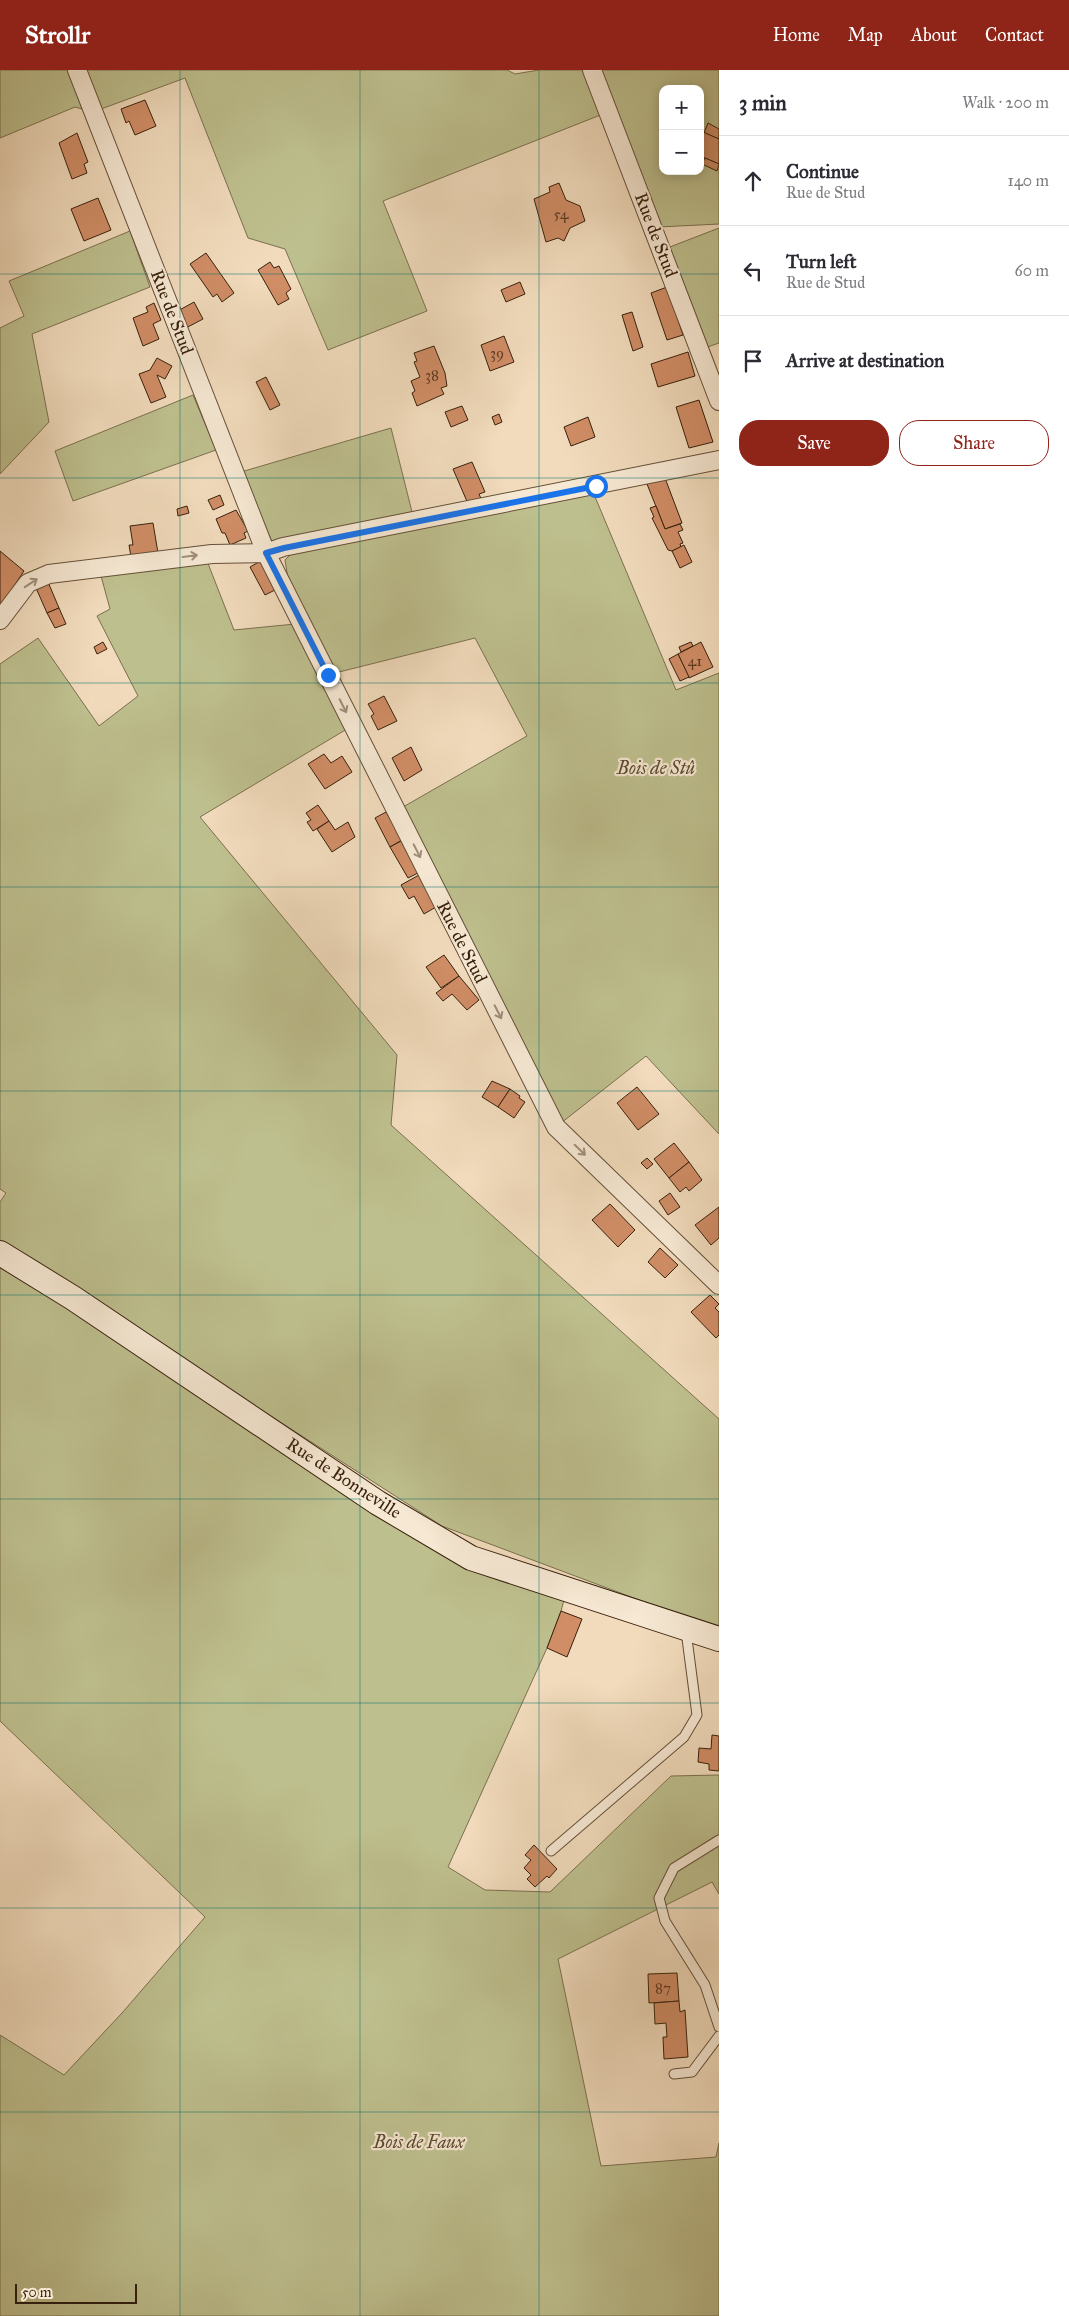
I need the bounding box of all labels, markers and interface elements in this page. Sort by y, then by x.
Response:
text: Strollr [25,20,90,50]
text: Home [773,24,820,46]
text: Map [848,24,883,46]
text: About [911,24,957,46]
text: Contact [985,24,1044,46]
map controls [659,85,704,175]
button: + [659,85,704,130]
text: 3 min [739,90,787,116]
text: Walk · 200 m [962,93,1049,112]
button: − [659,130,704,175]
text: Continue [786,160,859,183]
icon: ahead [739,167,767,195]
text: 140 m [1008,171,1049,190]
text: Rue de Stud [786,183,865,202]
street label: Rue de Stud [630,189,682,281]
house number: 54 [554,205,569,223]
text: Turn left [786,250,856,273]
icon: left [739,257,767,285]
text: 60 m [1015,261,1049,280]
street label: Rue de Stud [146,266,198,358]
text: Rue de Stud [786,273,865,292]
house number: 39 [490,344,504,362]
icon: arrive [739,347,767,375]
text: Arrive at destination [786,349,944,372]
house number: 38 [425,366,439,384]
button: Save [739,420,889,466]
button: Share [899,420,1049,466]
route start [585,475,608,498]
one-way arrow [182,551,198,561]
one-way arrow [24,578,38,589]
house number: 41 [688,652,702,670]
route end [317,664,340,687]
one-way arrow [339,698,348,713]
park label: Bois de Stû [616,757,695,779]
one-way arrow [413,843,422,858]
street label: Rue de Stud [432,897,492,987]
one-way arrow [494,1004,503,1019]
one-way arrow [574,1144,586,1157]
street label: Rue de Bonneville [282,1433,406,1523]
house number: 87 [655,1979,671,1997]
park label: Bois de Faux [372,2131,466,2153]
scale bar [15,2281,138,2304]
text: 50 m [22,2284,51,2301]

